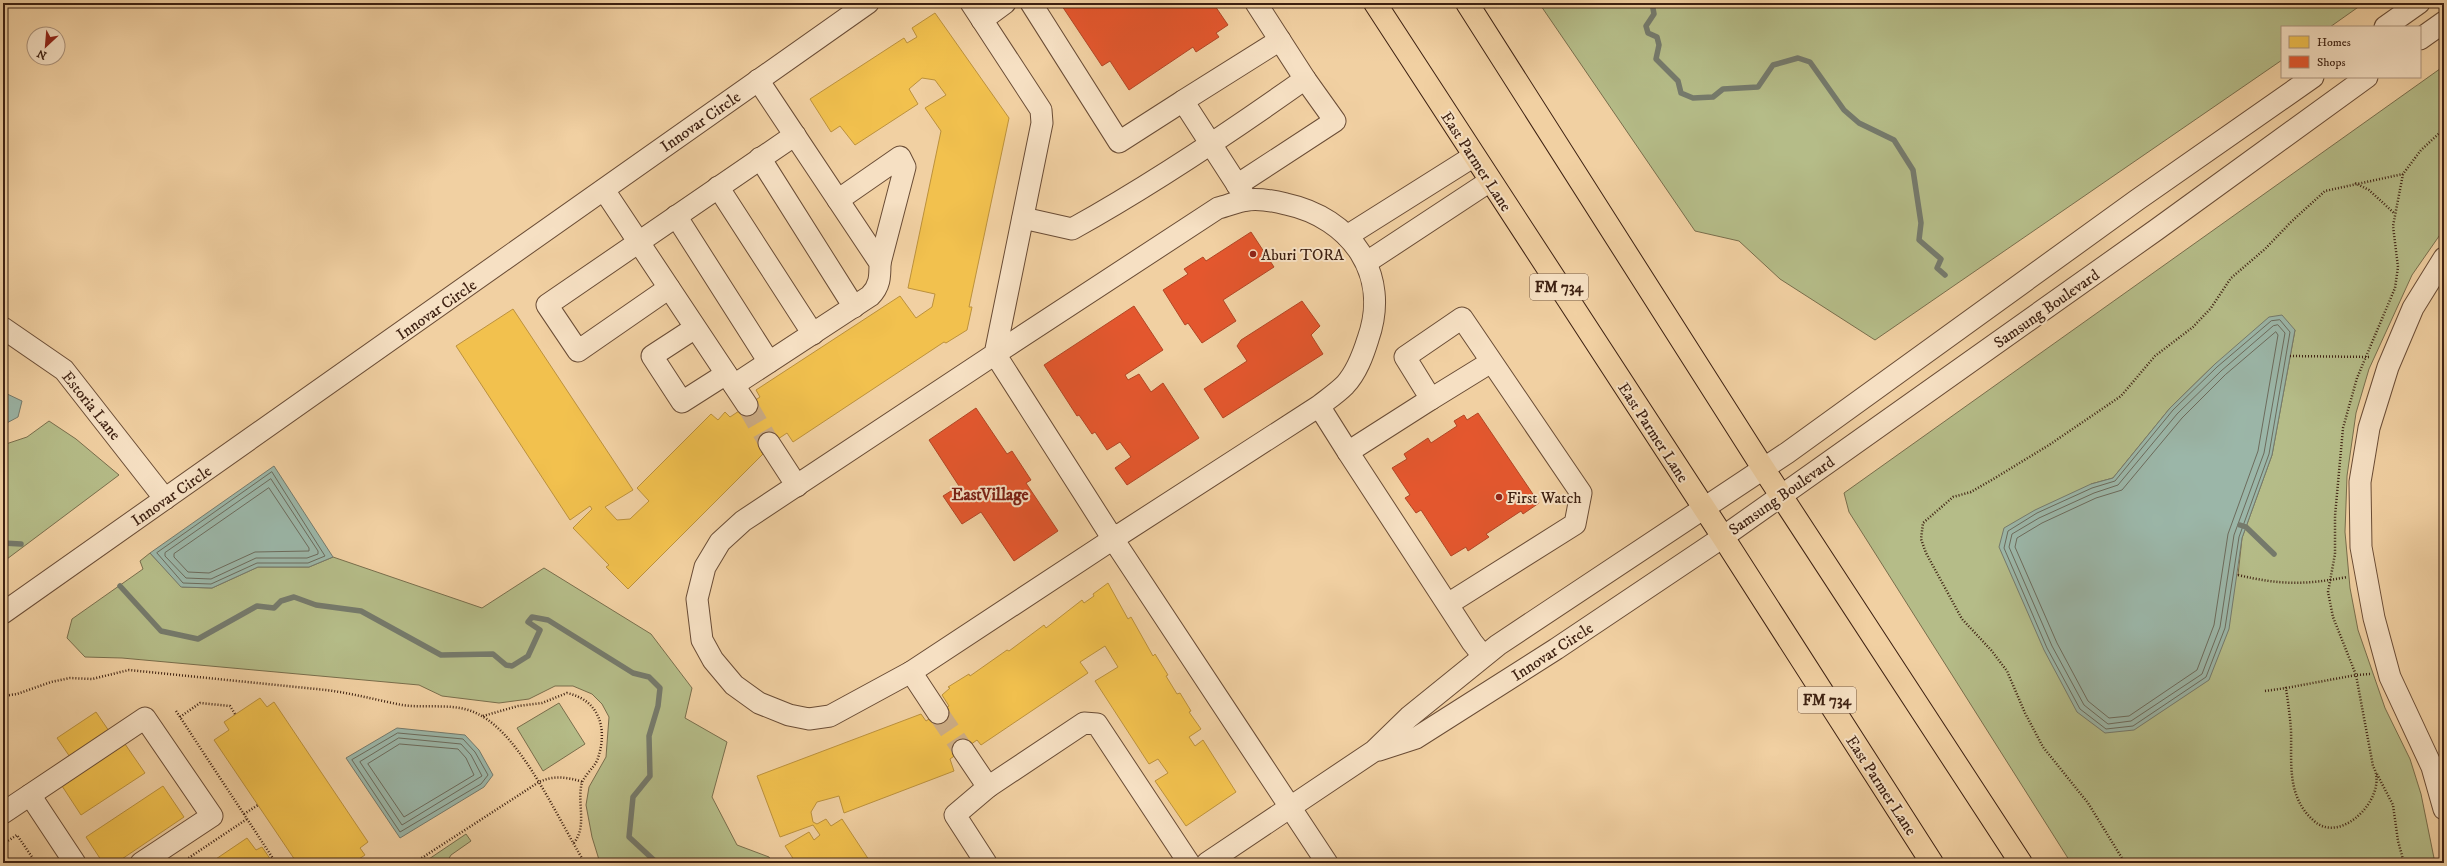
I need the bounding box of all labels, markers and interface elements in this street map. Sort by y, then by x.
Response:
north arrow [26,26,66,66]
legend [2281,26,2421,78]
text: Homes [2317,35,2351,50]
text: N [35,46,49,62]
text: Shops [2317,55,2345,70]
street label: Innovar Circle [657,87,745,157]
street label: East Parmer Lane [1436,108,1516,216]
place label: Aburi TORA [1261,245,1345,265]
marker: Aburi TORA [1248,249,1258,259]
street label: Samsung Boulevard [1990,265,2103,353]
road number: FM 734 [1530,274,1588,300]
street label: Innovar Circle [393,275,481,345]
street label: Estoria Lane [57,367,125,444]
street label: East Parmer Lane [1613,379,1693,487]
street label: Samsung Boulevard [1725,452,1838,540]
street label: Innovar Circle [128,461,216,531]
district label: EastVillage [951,484,1029,506]
place label: First Watch [1507,488,1582,508]
marker: First Watch [1494,492,1504,502]
street label: Innovar Circle [1508,618,1597,686]
road number: FM 734 [1798,687,1856,713]
street label: East Parmer Lane [1841,732,1921,840]

